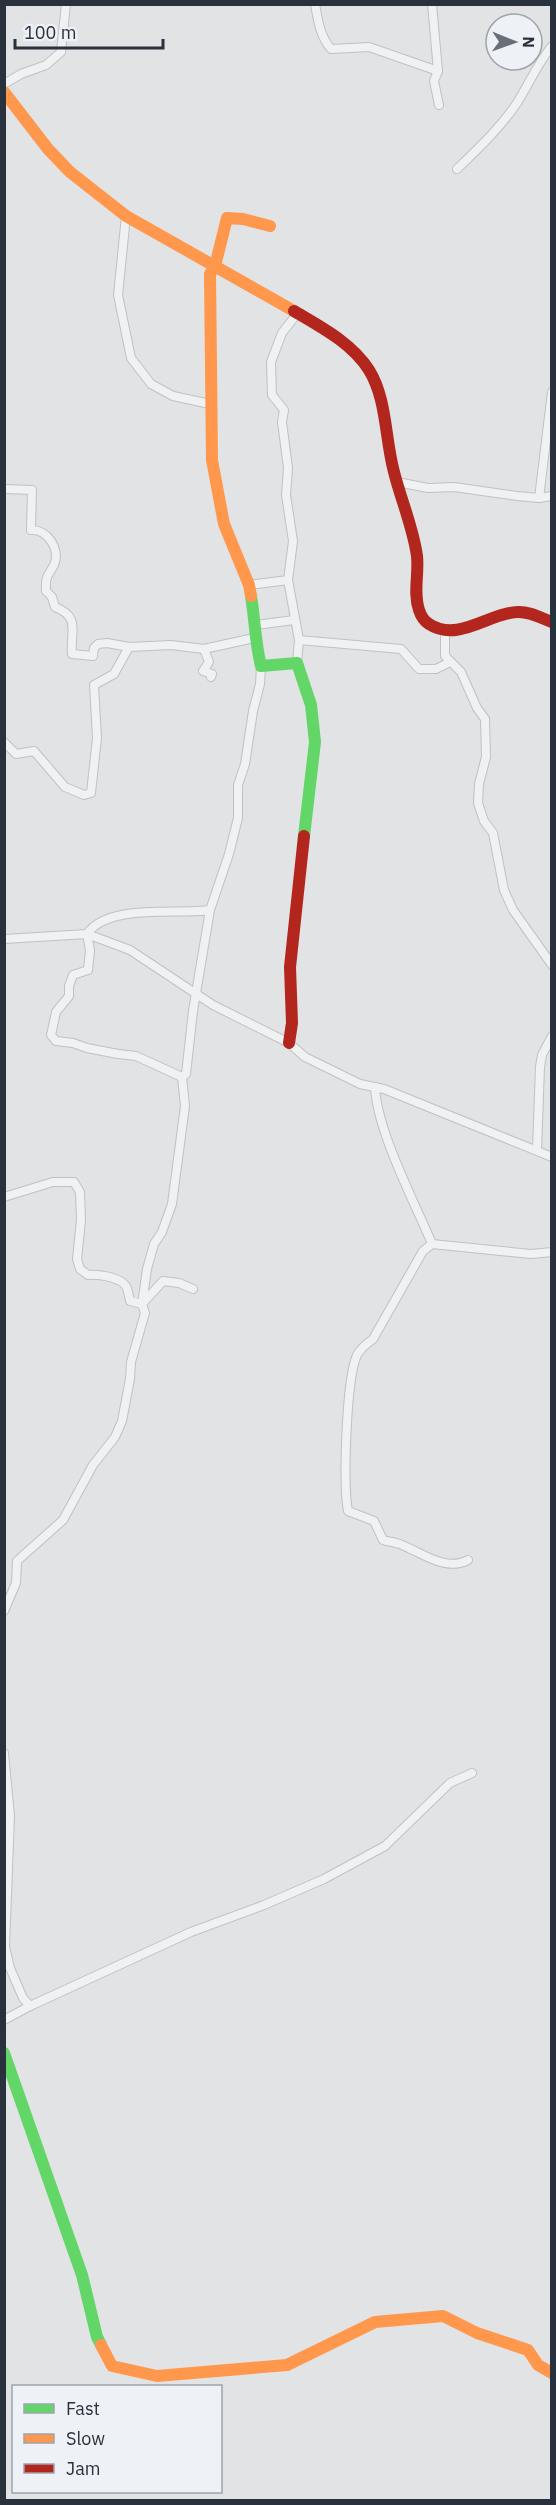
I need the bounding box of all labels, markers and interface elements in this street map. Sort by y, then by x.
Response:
scale bar [15,12,164,50]
north arrow [484,12,544,72]
text: 100 m [24,21,76,44]
text: N [519,36,539,48]
legend [12,2385,222,2493]
text: Fast [66,2397,100,2420]
text: Slow [66,2427,105,2450]
text: Jam [66,2457,101,2480]

